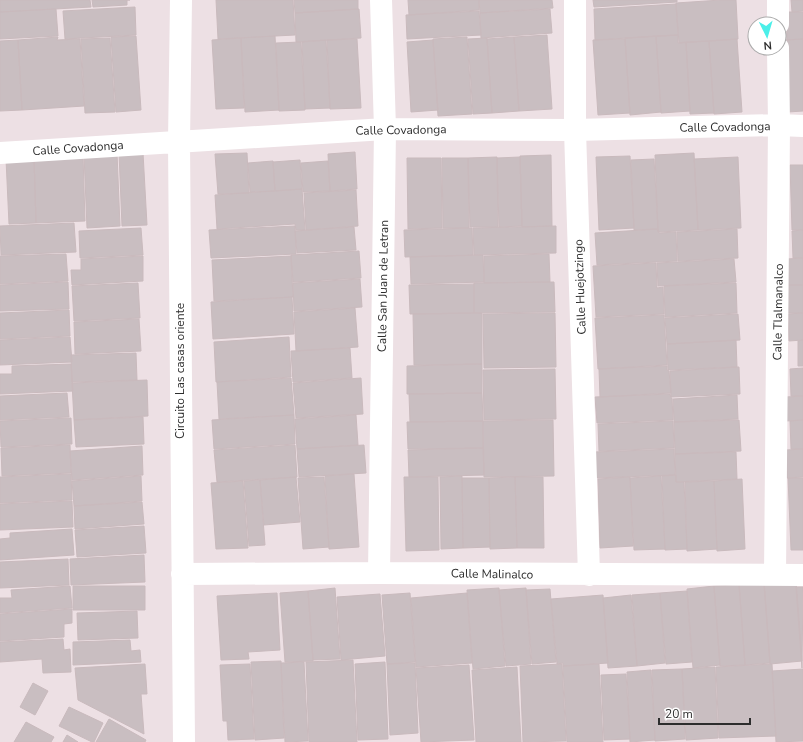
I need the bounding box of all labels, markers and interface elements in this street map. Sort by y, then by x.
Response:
north arrow [747,16,787,56]
text: N [763,38,773,53]
street label: Calle Covadonga [679,118,771,136]
street label: Calle Covadonga [355,121,447,139]
street label: Calle Covadonga [32,137,124,159]
street label: Calle San Juan de Letran [374,220,392,352]
street label: Calle Huejotzingo [570,239,590,335]
street label: Calle Tlalmanalco [769,263,787,361]
street label: Circuito Las casas oriente [172,303,188,439]
street label: Calle Malinalco [451,565,534,583]
scale bar [659,700,750,726]
text: 20 m [665,706,693,722]

